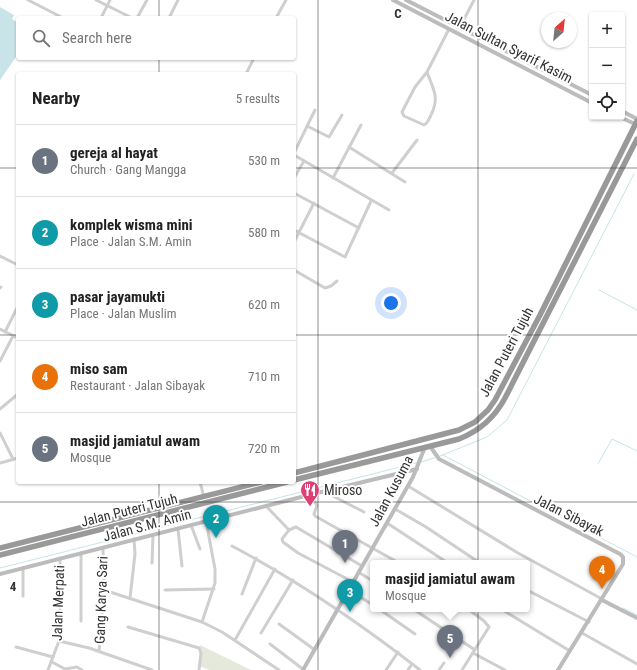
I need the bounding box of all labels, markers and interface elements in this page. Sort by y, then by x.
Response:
text: C [394,6,402,21]
street label: Jalan Sultan Syarif Kasim [443,8,575,86]
north arrow [541,12,577,48]
map controls [589,12,625,120]
button: + [589,12,625,48]
search box [16,16,296,60]
icon: search [30,27,52,49]
text: Search here [62,29,132,47]
button: − [589,48,625,84]
button: locate [589,84,625,120]
text: Nearby [32,88,80,108]
text: 5 results [236,91,280,106]
text: gereja al hayat [70,144,158,162]
text: 1 [42,153,48,168]
text: 530 m [248,153,280,168]
text: Church · Gang Mangga [70,162,186,177]
text: komplek wisma mini [70,216,193,234]
text: 2 [42,225,48,240]
text: 580 m [248,225,280,240]
text: Place · Jalan S.M. Amin [70,234,192,249]
text: pasar jayamukti [70,288,165,306]
your location [381,293,401,313]
text: 3 [42,297,48,312]
text: 620 m [248,297,280,312]
street label: Jalan Puteri Tujuh [476,304,536,400]
text: Place · Jalan Muslim [70,306,176,321]
text: miso sam [70,360,128,378]
text: 4 [42,369,48,384]
text: 710 m [248,369,280,384]
text: Restaurant · Jalan Sibayak [70,378,205,393]
text: masjid jamiatul awam [70,432,200,450]
text: 5 [42,441,48,456]
text: 720 m [248,441,280,456]
text: Mosque [70,450,111,465]
street label: Jalan Kusuma [366,453,416,529]
restaurant icon: Miroso [299,479,321,507]
place label: Miroso [324,482,362,498]
street label: Jalan Puteri Tujuh [79,490,179,530]
street label: Jalan Sibayak [531,491,607,540]
pin: 2 [203,505,229,538]
street label: Jalan S.M. Amin [101,506,193,544]
pin: 1 [332,530,358,563]
street label: Gang Karya Sari [91,556,111,644]
pin: 4 [589,556,615,589]
popup [370,560,530,612]
street label: Jalan Merpati [49,565,67,641]
text: masjid jamiatul awam [385,570,515,588]
text: 4 [10,579,17,594]
pin: 3 [337,579,363,612]
text: Mosque [385,588,426,603]
pin: 5 [437,625,463,658]

